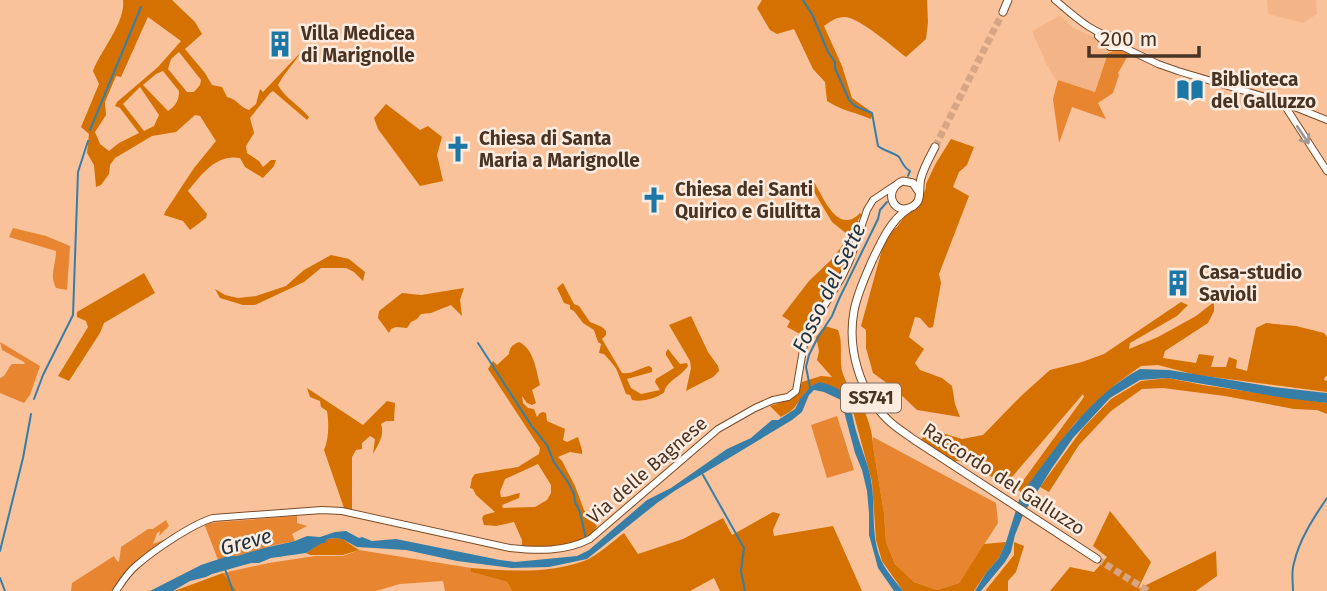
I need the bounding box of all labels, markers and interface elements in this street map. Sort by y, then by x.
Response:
scale bar [1089,14,1199,58]
place label: Villa Medicea di Marignolle [300,22,415,67]
text: 200 m [1100,26,1157,52]
building icon: Villa Medicea di Marignolle [265,29,295,59]
place label: Biblioteca del Galluzzo [1211,68,1316,113]
library icon: Biblioteca del Galluzzo [1175,75,1205,105]
one-way arrow [1296,125,1310,144]
place label: Chiesa di Santa Maria a Marignolle [479,127,640,172]
church icon: Chiesa di Santa Maria a Marignolle [443,134,473,164]
place label: Chiesa dei Santi Quirico e Giulitta [675,178,821,223]
church icon: Chiesa dei Santi Quirico e Giulitta [639,185,669,215]
water label: Fosso del Sette [787,219,872,357]
place label: Casa-studio Savioli [1199,261,1302,306]
building icon: Casa-studio Savioli [1163,268,1193,298]
road number: SS741 [841,384,901,412]
street label: Via delle Bagnese [582,412,712,528]
street label: Raccordo del Galluzzo [919,418,1089,540]
water label: Greve [217,523,275,561]

